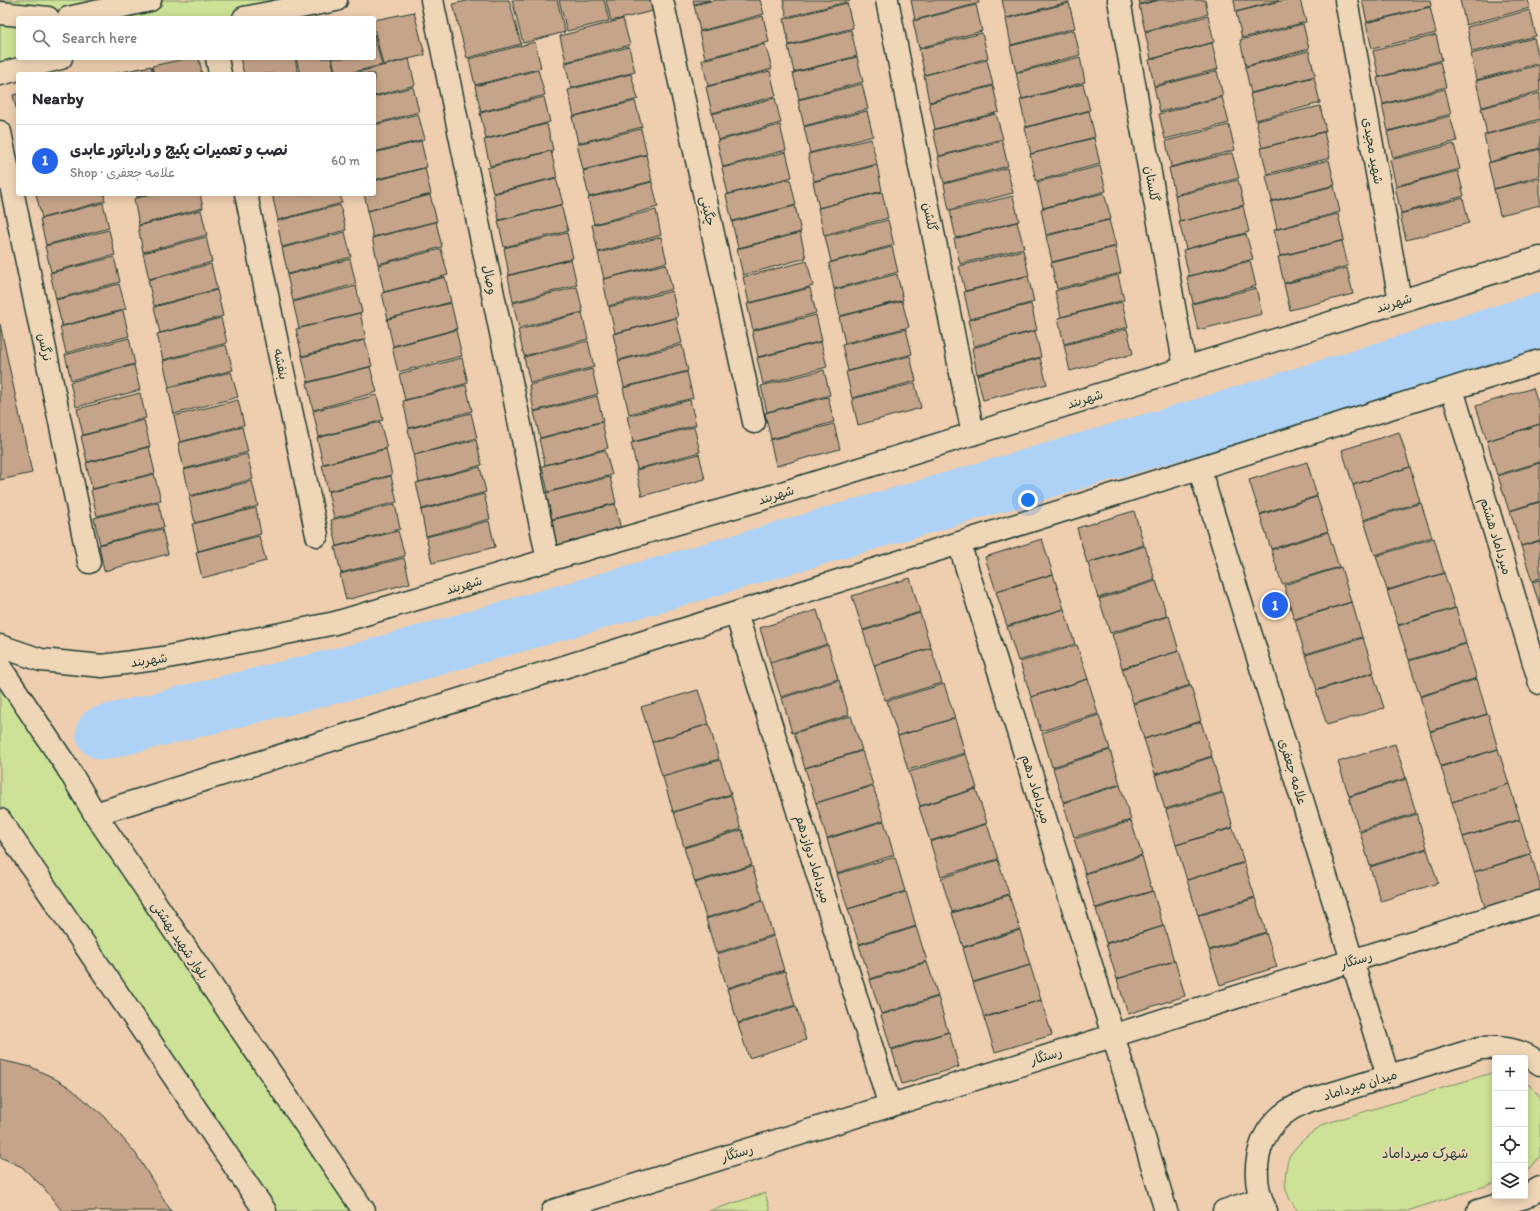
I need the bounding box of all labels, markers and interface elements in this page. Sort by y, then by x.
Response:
search box [16,16,376,60]
icon: search [30,27,52,49]
text: Search here [62,29,137,47]
text: Nearby [32,88,84,108]
street label: شهید مجیدی [1359,116,1386,186]
text: نصب و تعمیرات پکیج و رادیاتور عابدی [70,141,288,159]
text: 1 [42,153,48,168]
text: 60 m [331,153,360,168]
text: Shop · علامه جعفری [70,165,176,180]
street label: گلستان [1141,165,1163,204]
street label: چگینی [696,195,719,228]
street label: گلشن [920,201,940,233]
street label: وصال [480,264,500,296]
street label: شهربند [1374,290,1414,317]
street label: نرگس [35,332,55,362]
street label: بنفشه [269,347,292,381]
street label: شهربند [1065,386,1105,413]
street label: شهربند [756,482,796,509]
your location [1018,490,1038,510]
street label: میرداماد هشتم [1474,496,1515,577]
street label: شهربند [444,573,484,598]
pin: 1 [1262,590,1288,620]
street label: شهربند [130,650,168,671]
street label: علامه جعفری [1275,737,1310,808]
street label: میرداماد دهم [1016,753,1054,826]
street label: میرداماد دوازدهم [790,813,834,906]
street label: بلوار شهید بهشتی [147,898,212,983]
street label: رستگار [1337,948,1374,973]
street label: رستگار [1027,1044,1064,1069]
map controls [1492,1055,1528,1199]
button: + [1492,1055,1528,1091]
street label: میدان میرداماد [1321,1067,1399,1104]
button: − [1492,1091,1528,1127]
button: locate [1492,1127,1528,1163]
street label: رستگار [718,1141,755,1166]
district label: شهرک میرداماد [1382,1145,1468,1162]
button: layers [1492,1163,1528,1199]

